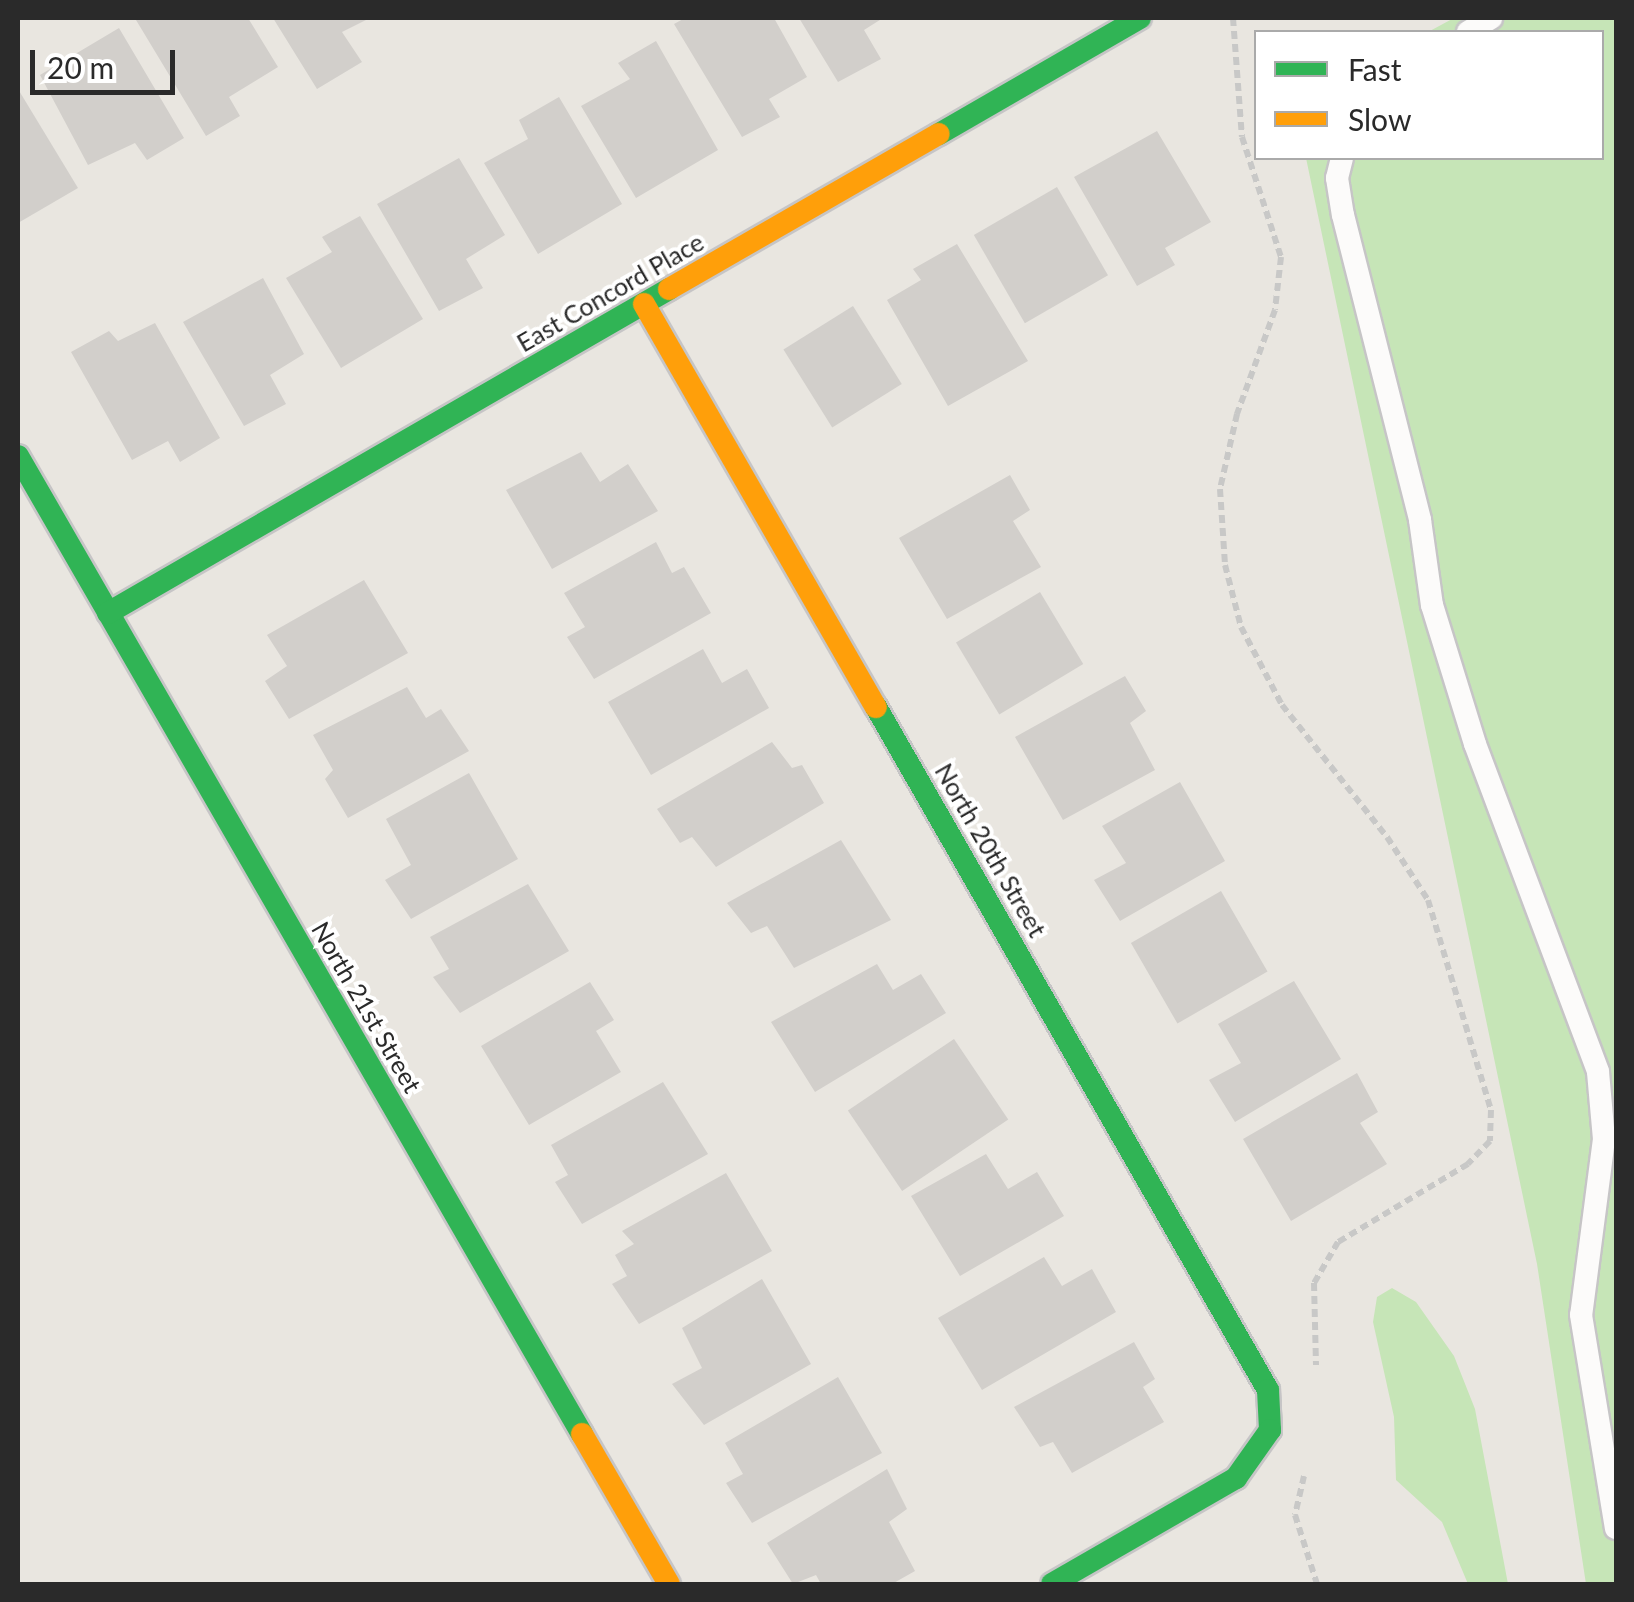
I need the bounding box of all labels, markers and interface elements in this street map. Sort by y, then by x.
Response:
scale bar [35,30,180,92]
legend [1254,30,1604,160]
text: 20 m [47,49,114,85]
text: Fast [1348,51,1402,87]
text: Slow [1348,101,1411,137]
street label: East Concord Place [511,226,709,358]
street label: North 20th Street [929,758,1053,942]
street label: North 21st Street [306,916,428,1098]

